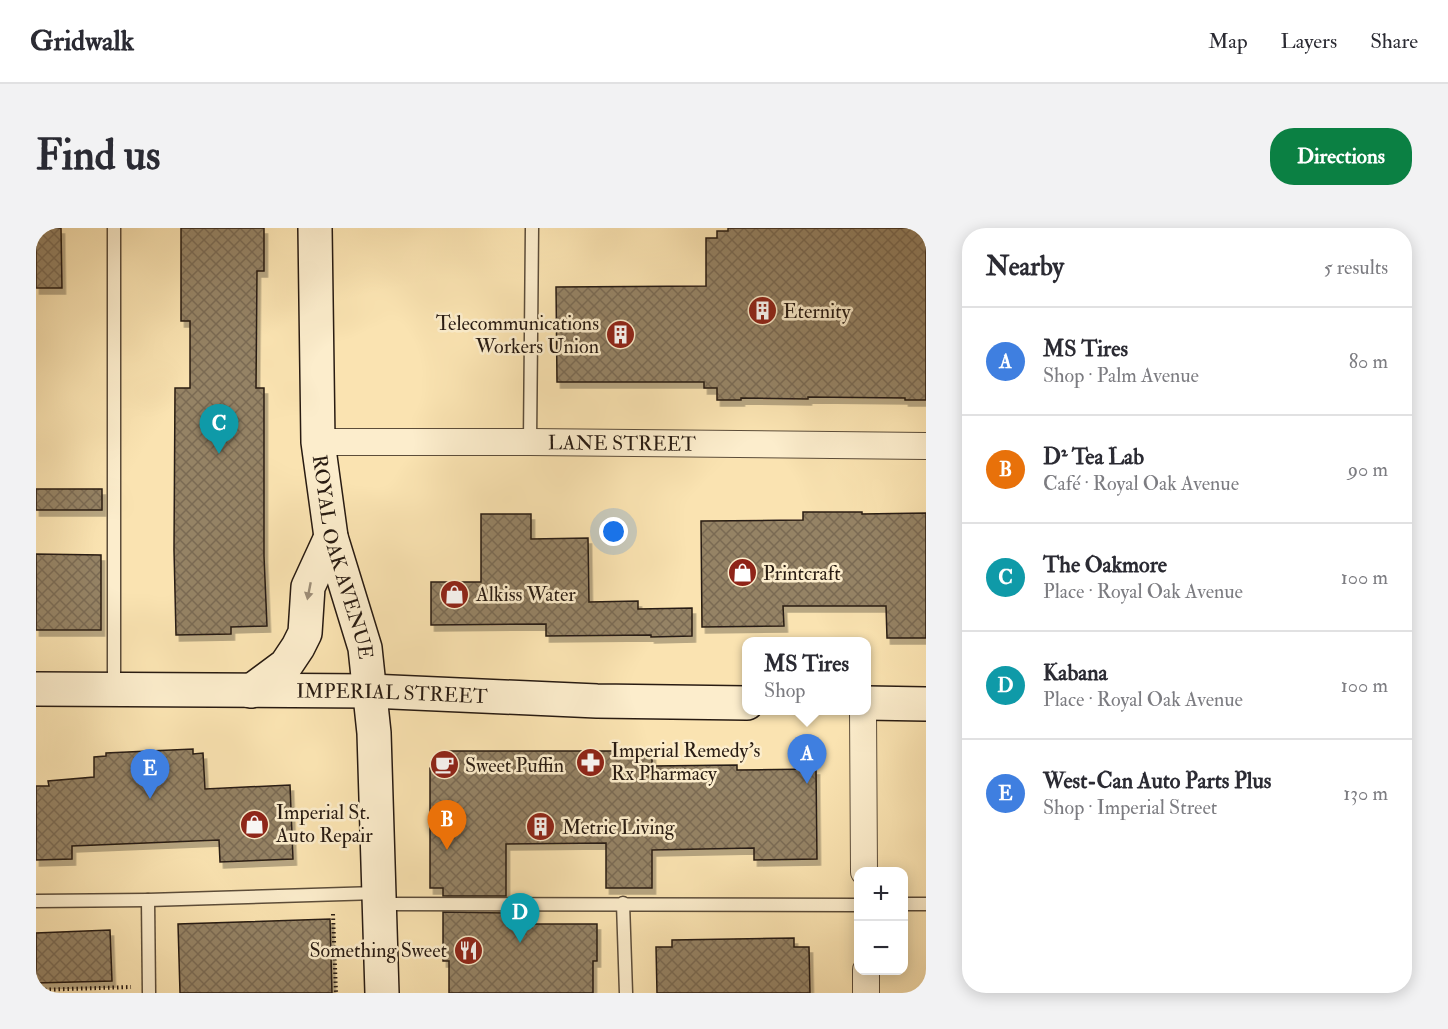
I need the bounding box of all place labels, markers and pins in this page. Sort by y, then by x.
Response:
building icon: Eternity [746,295,778,327]
place label: Eternity [783,299,852,324]
place label: Telecommunications Workers Union [436,311,599,359]
building icon: Telecommunications Workers Union [604,318,636,350]
pin: C [200,404,238,454]
shop icon: Printcraft [726,557,758,589]
place label: Printcraft [763,561,841,586]
shop icon: Alkiss Water [439,578,471,610]
place label: Alkiss Water [475,582,576,607]
pin: A [788,734,826,784]
place label: Imperial Remedy's Rx Pharmacy [611,738,761,786]
pharmacy icon: Imperial Remedy's Rx Pharmacy [574,746,606,778]
cafe icon: Sweet Puffin [428,749,460,781]
pin: E [130,750,170,799]
place label: Sweet Puffin [465,753,564,778]
place label: Imperial St. Auto Repair [275,800,373,849]
pin: B [428,800,466,850]
shop icon: Imperial St. Auto Repair [239,808,271,840]
building icon: Metric Living [525,811,557,843]
place label: Metric Living [562,815,676,840]
pin: D [500,894,540,943]
restaurant icon: Something Sweet [452,934,484,966]
place label: Something Sweet [309,938,448,963]

